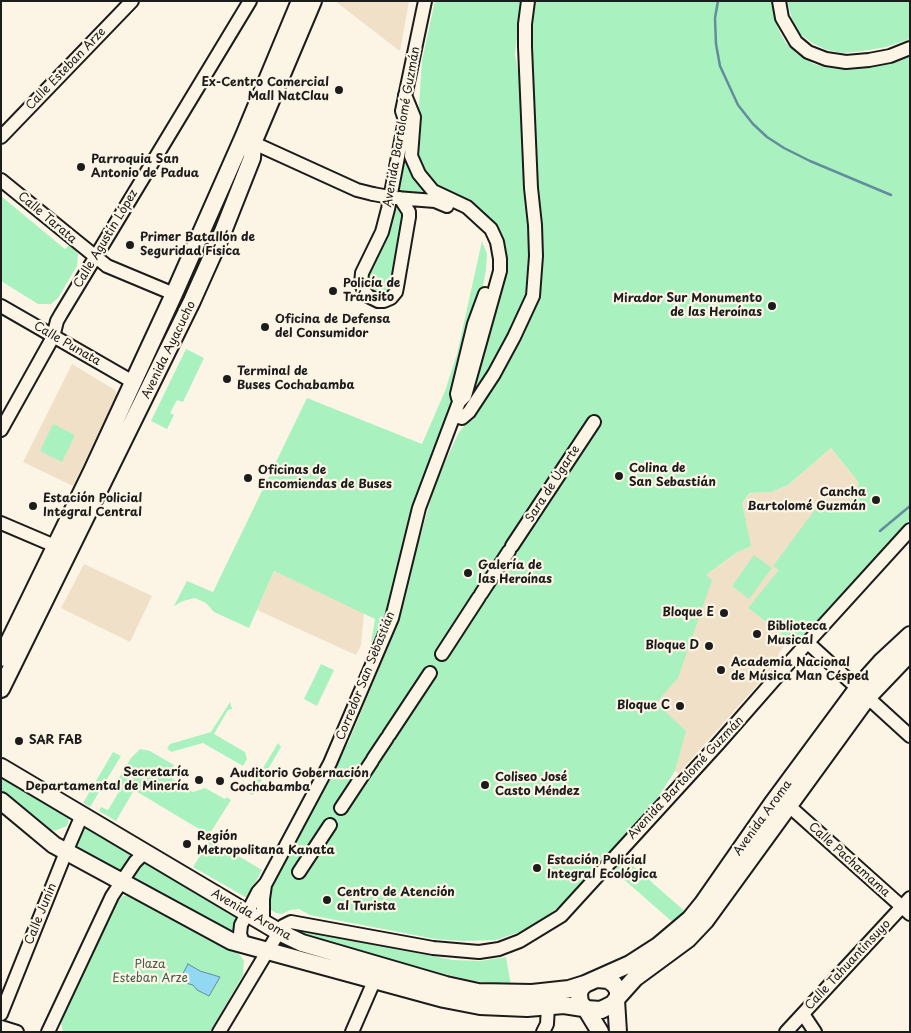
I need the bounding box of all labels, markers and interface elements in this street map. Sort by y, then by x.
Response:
street label: Calle Esteban Arze [23,25,109,113]
street label: Avenida Bartolomé Guzmán [381,46,423,208]
place label: Ex-Centro Comercial Mall NatClau [201,76,329,104]
marker: Ex-Centro Comercial Mall NatClau [333,84,345,96]
place label: Parroquia San Antonio de Padua [91,153,199,181]
marker: Parroquia San Antonio de Padua [75,161,87,173]
street label: Calle Agustín López [71,187,141,291]
street label: Calle Tarata [15,189,79,247]
place label: Primer Batallón de Seguridad Física [140,231,255,259]
marker: Primer Batallón de Seguridad Física [124,239,136,251]
place label: Policía de Tránsito [343,277,400,305]
marker: Policía de Tránsito [327,285,339,297]
place label: Mirador Sur Monumento de las Heroínas [613,292,762,320]
street label: Avenida Ayacucho [139,299,199,401]
marker: Mirador Sur Monumento de las Heroínas [766,300,778,312]
place label: Oficina de Defensa del Consumidor [275,313,390,341]
street label: Calle Punata [31,319,103,369]
marker: Oficina de Defensa del Consumidor [259,321,271,333]
place label: Terminal de Buses Cochabamba [237,365,355,393]
marker: Terminal de Buses Cochabamba [221,373,233,385]
street label: Sara de Ugarte [523,443,583,525]
place label: Colina de San Sebastián [629,462,716,490]
place label: Oficinas de Encomiendas de Buses [258,464,392,492]
marker: Colina de San Sebastián [613,470,625,482]
marker: Oficinas de Encomiendas de Buses [242,472,254,484]
place label: Cancha Bartolomé Guzmán [748,486,866,514]
place label: Estación Policial Integral Central [43,492,142,520]
marker: Cancha Bartolomé Guzmán [870,494,882,506]
marker: Estación Policial Integral Central [27,500,39,512]
place label: Galería de las Heroínas [478,559,552,587]
marker: Galería de las Heroínas [462,567,474,579]
place label: Bloque E [662,606,714,620]
marker: Bloque E [718,607,730,619]
street label: Corredor San Sebastián [334,610,398,742]
place label: Biblioteca Musical [767,620,827,648]
marker: Biblioteca Musical [751,628,763,640]
place label: Bloque D [645,639,699,653]
marker: Bloque D [703,640,715,652]
place label: Academia Nacional de Música Man Césped [731,656,869,684]
marker: Academia Nacional de Música Man Césped [715,664,727,676]
place label: Bloque C [617,699,670,713]
marker: Bloque C [674,700,686,712]
street label: Avenida Bartolomé Guzmán [625,714,747,842]
place label: SAR FAB [29,734,82,748]
marker: SAR FAB [13,735,25,747]
place label: Secretaría Departamental de Minería [26,766,189,794]
place label: Auditorio Gobernación Cochabamba [230,767,369,795]
place label: Coliseo José Casto Méndez [495,771,580,799]
marker: Secretaría Departamental de Minería [193,774,205,786]
marker: Auditorio Gobernación Cochabamba [214,775,226,787]
street label: Avenida Aroma [731,778,795,858]
marker: Coliseo José Casto Méndez [479,779,491,791]
street label: Calle Pachamama [805,820,893,900]
place label: Región Metropolitana Kanata [197,830,335,858]
marker: Región Metropolitana Kanata [181,838,193,850]
place label: Estación Policial Integral Ecológica [547,854,657,882]
marker: Estación Policial Integral Ecológica [531,862,543,874]
street label: Calle Junín [22,881,60,947]
street label: Avenida Aroma [209,886,293,944]
place label: Centro de Atención al Turista [337,886,455,914]
marker: Centro de Atención al Turista [321,894,333,906]
street label: Calle Tahuantinsuyo [802,917,894,1013]
park label: Plaza Esteban Arze [112,958,188,986]

